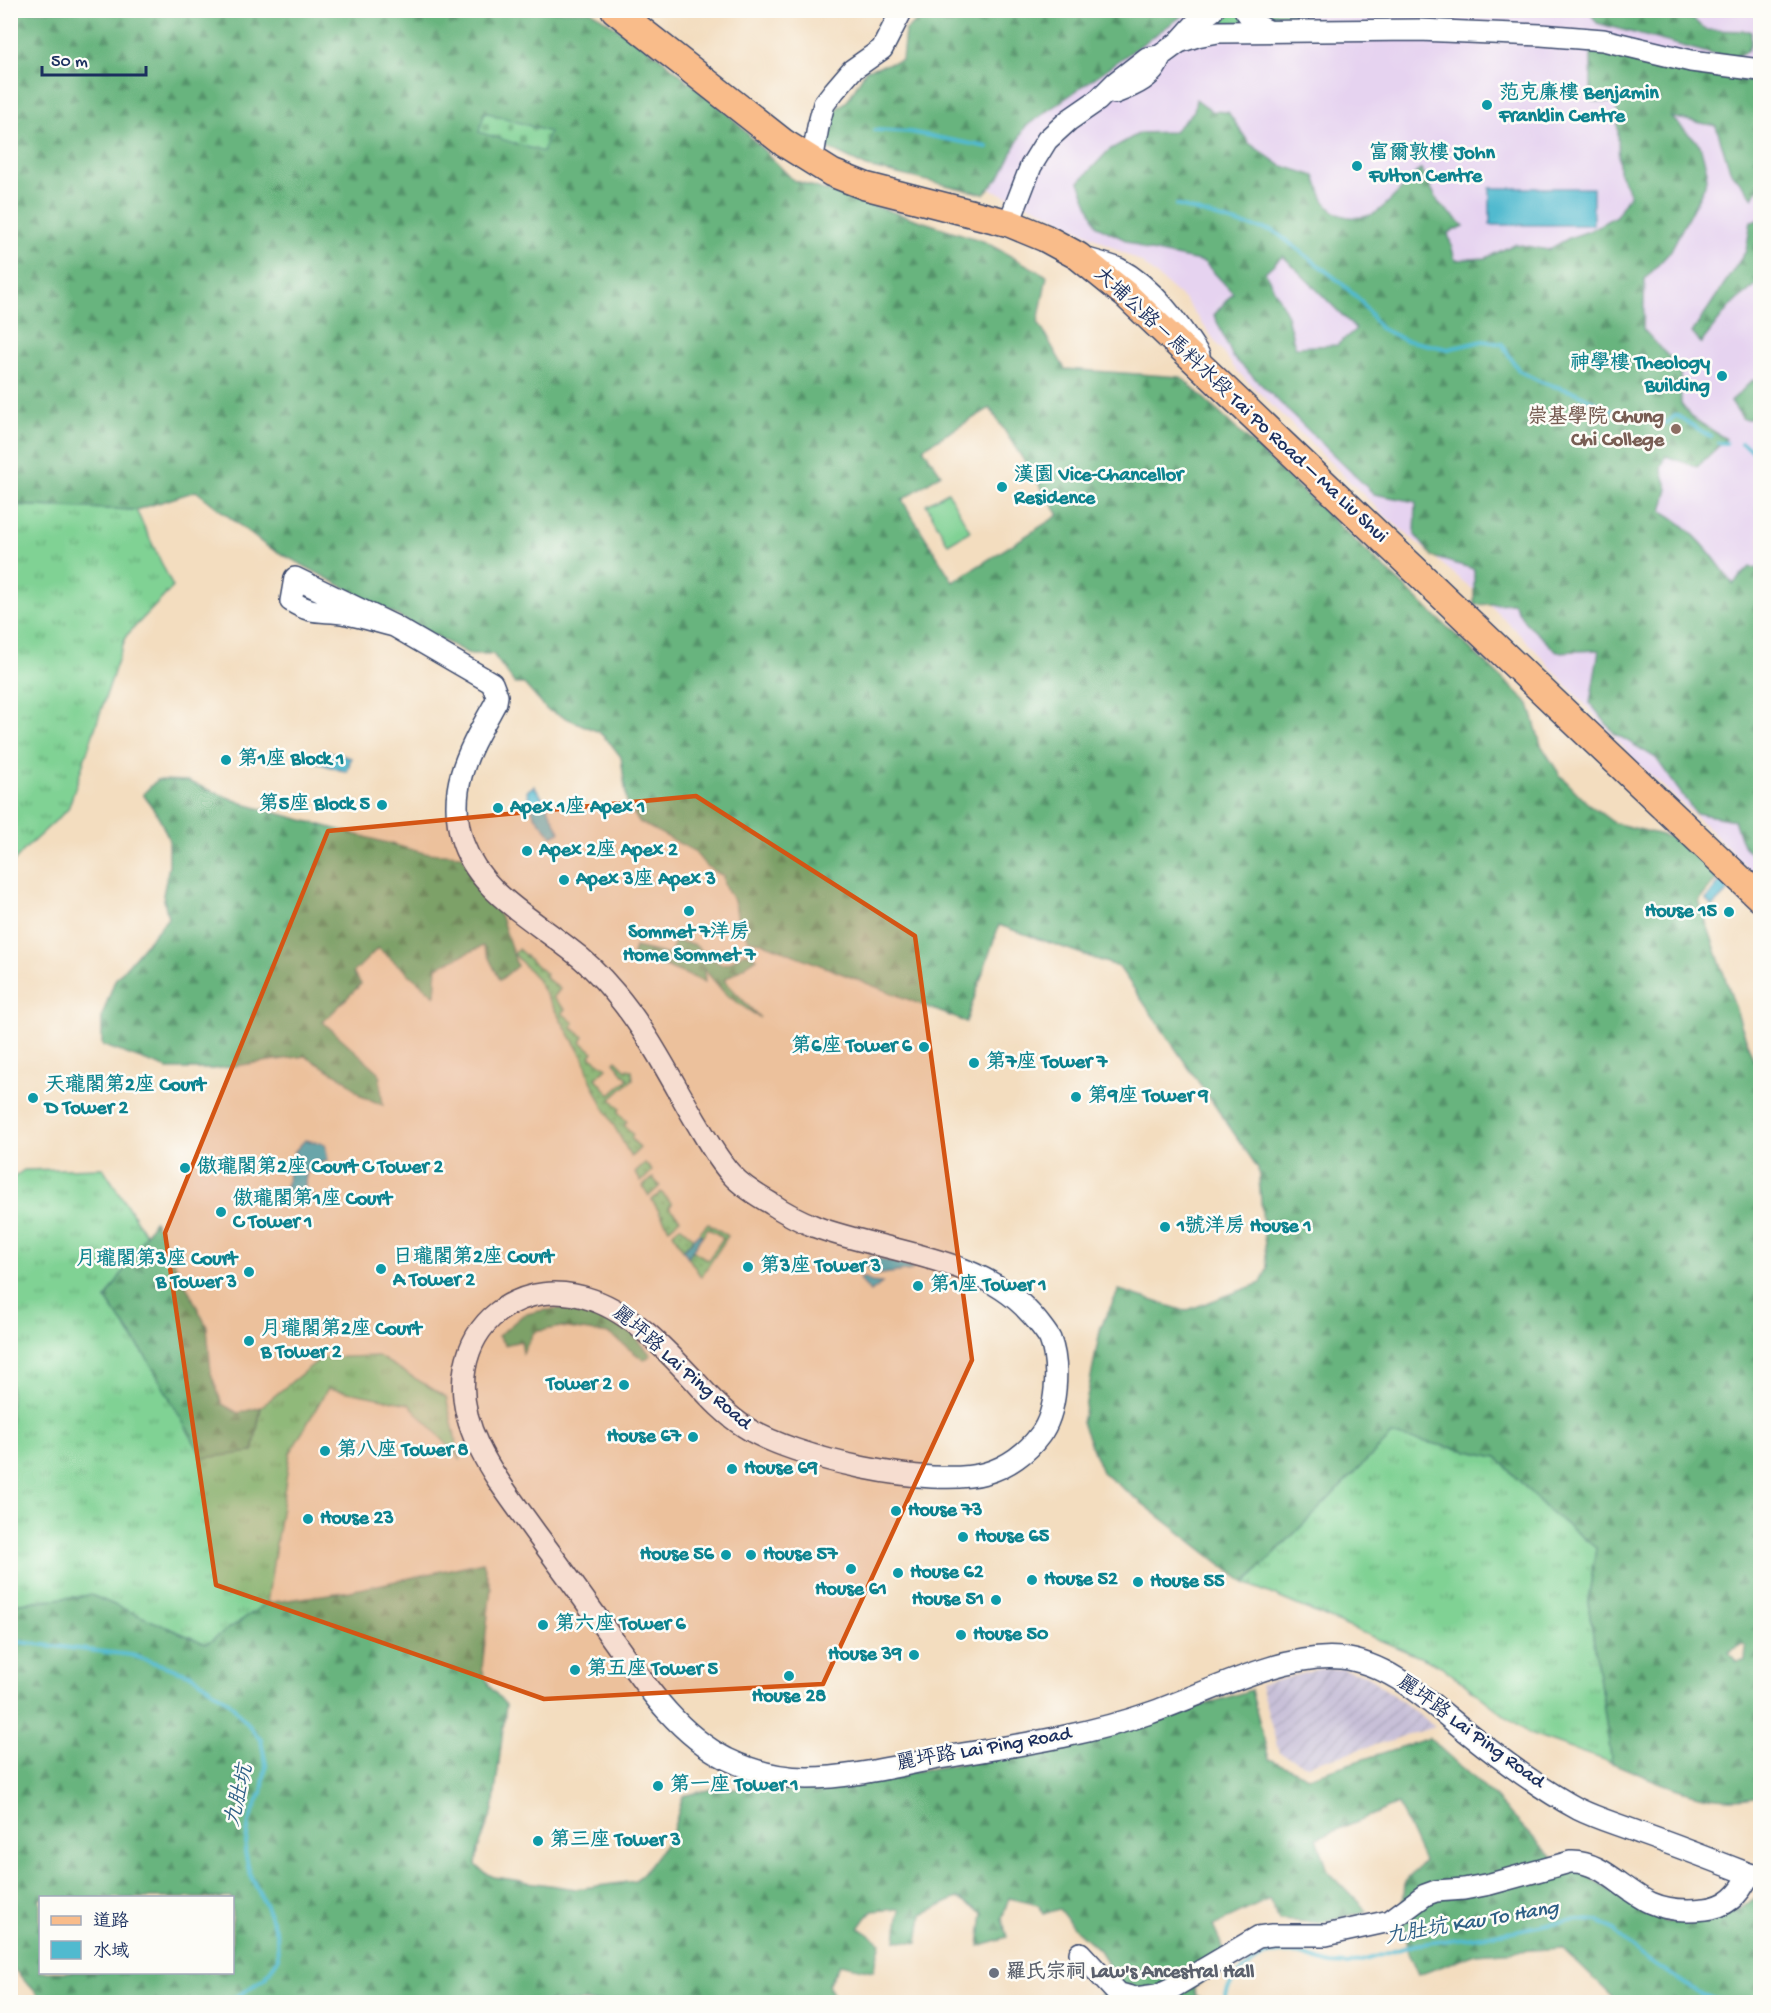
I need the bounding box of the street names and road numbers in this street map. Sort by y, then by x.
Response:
street label: 大埔公路－馬料水段 Tai Po Road – Ma Liu Shui [1088,262,1393,549]
street label: 麗坪路 Lai Ping Road [607,1301,758,1437]
street label: 麗坪路 Lai Ping Road [1392,1670,1551,1796]
street label: 麗坪路 Lai Ping Road [895,1721,1075,1777]

